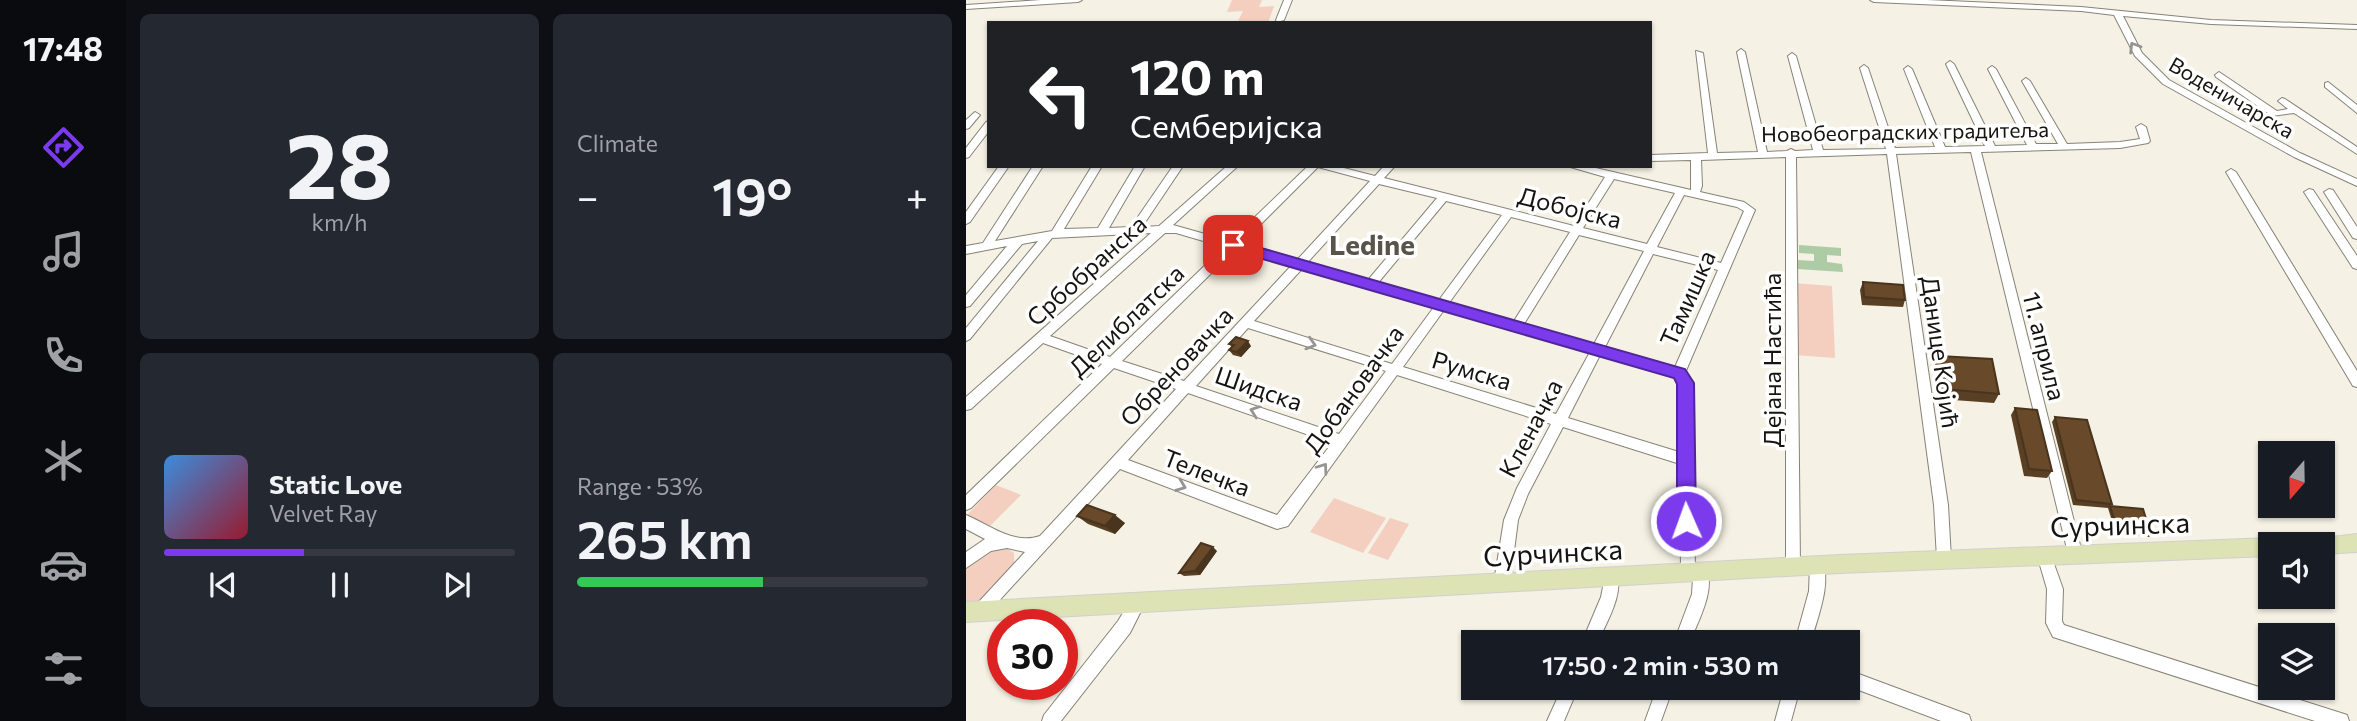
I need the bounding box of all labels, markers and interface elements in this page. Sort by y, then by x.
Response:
text: 17:48 [23,28,103,68]
one-way arrow [2129,41,2142,54]
text: 120 m [1130,45,1264,105]
icon: left [1015,49,1106,140]
street label: Воденичарска [2165,51,2299,143]
text: Семберијска [1130,105,1323,145]
text: 28 [286,106,393,218]
street label: Новобеоградских градитеља [1761,116,2049,146]
icon: directions [39,123,88,172]
text: Climate [577,129,658,157]
text: 19° [712,163,792,227]
text: − [577,172,599,219]
text: + [906,172,928,219]
street label: Добојска [1515,180,1625,234]
text: km/h [312,208,367,236]
street label: Србобранска [1020,209,1152,331]
pin [1203,215,1263,275]
icon: arrive [1214,226,1252,264]
icon: music [39,227,88,276]
district label: Ledine [1329,227,1415,261]
street label: Тамишка [1653,246,1721,350]
street label: Делиблатска [1063,258,1189,382]
street label: Дејана Настића [1757,273,1786,447]
street label: Данице Којић [1916,274,1966,430]
street label: 11. априла [2018,289,2072,403]
street label: Обреновачка [1114,300,1238,432]
street label: Добановачка [1297,319,1409,459]
icon: phone [39,331,88,380]
one-way arrow [1304,335,1316,350]
street label: Румска [1429,344,1515,396]
street label: Шидска [1212,360,1306,416]
street label: Кленачка [1492,374,1568,482]
one-way arrow [1249,405,1262,419]
icon: climate [39,436,88,485]
north arrow [2258,441,2334,518]
map controls [2258,441,2335,700]
street label: Телечка [1159,442,1255,502]
one-way arrow [1315,463,1327,476]
text: Static Love [269,468,402,499]
text: Range · 53% [577,472,703,500]
one-way arrow [1175,478,1187,492]
position arrow [1649,484,1723,558]
text: Velvet Ray [269,499,377,527]
street label: Сурчинска [2050,505,2190,543]
text: 265 km [577,506,753,570]
street label: Сурчинска [1482,531,1624,573]
button: sound [2258,532,2335,609]
icon: car [39,540,88,589]
icon: previous [204,566,242,604]
icon: pause [321,566,359,604]
icon: next [438,566,476,604]
speed limit sign: 30 [987,609,1078,700]
button: layers [2258,623,2335,700]
icon: filters [39,644,88,693]
text: 17:50 · 2 min · 530 m [1542,649,1779,680]

